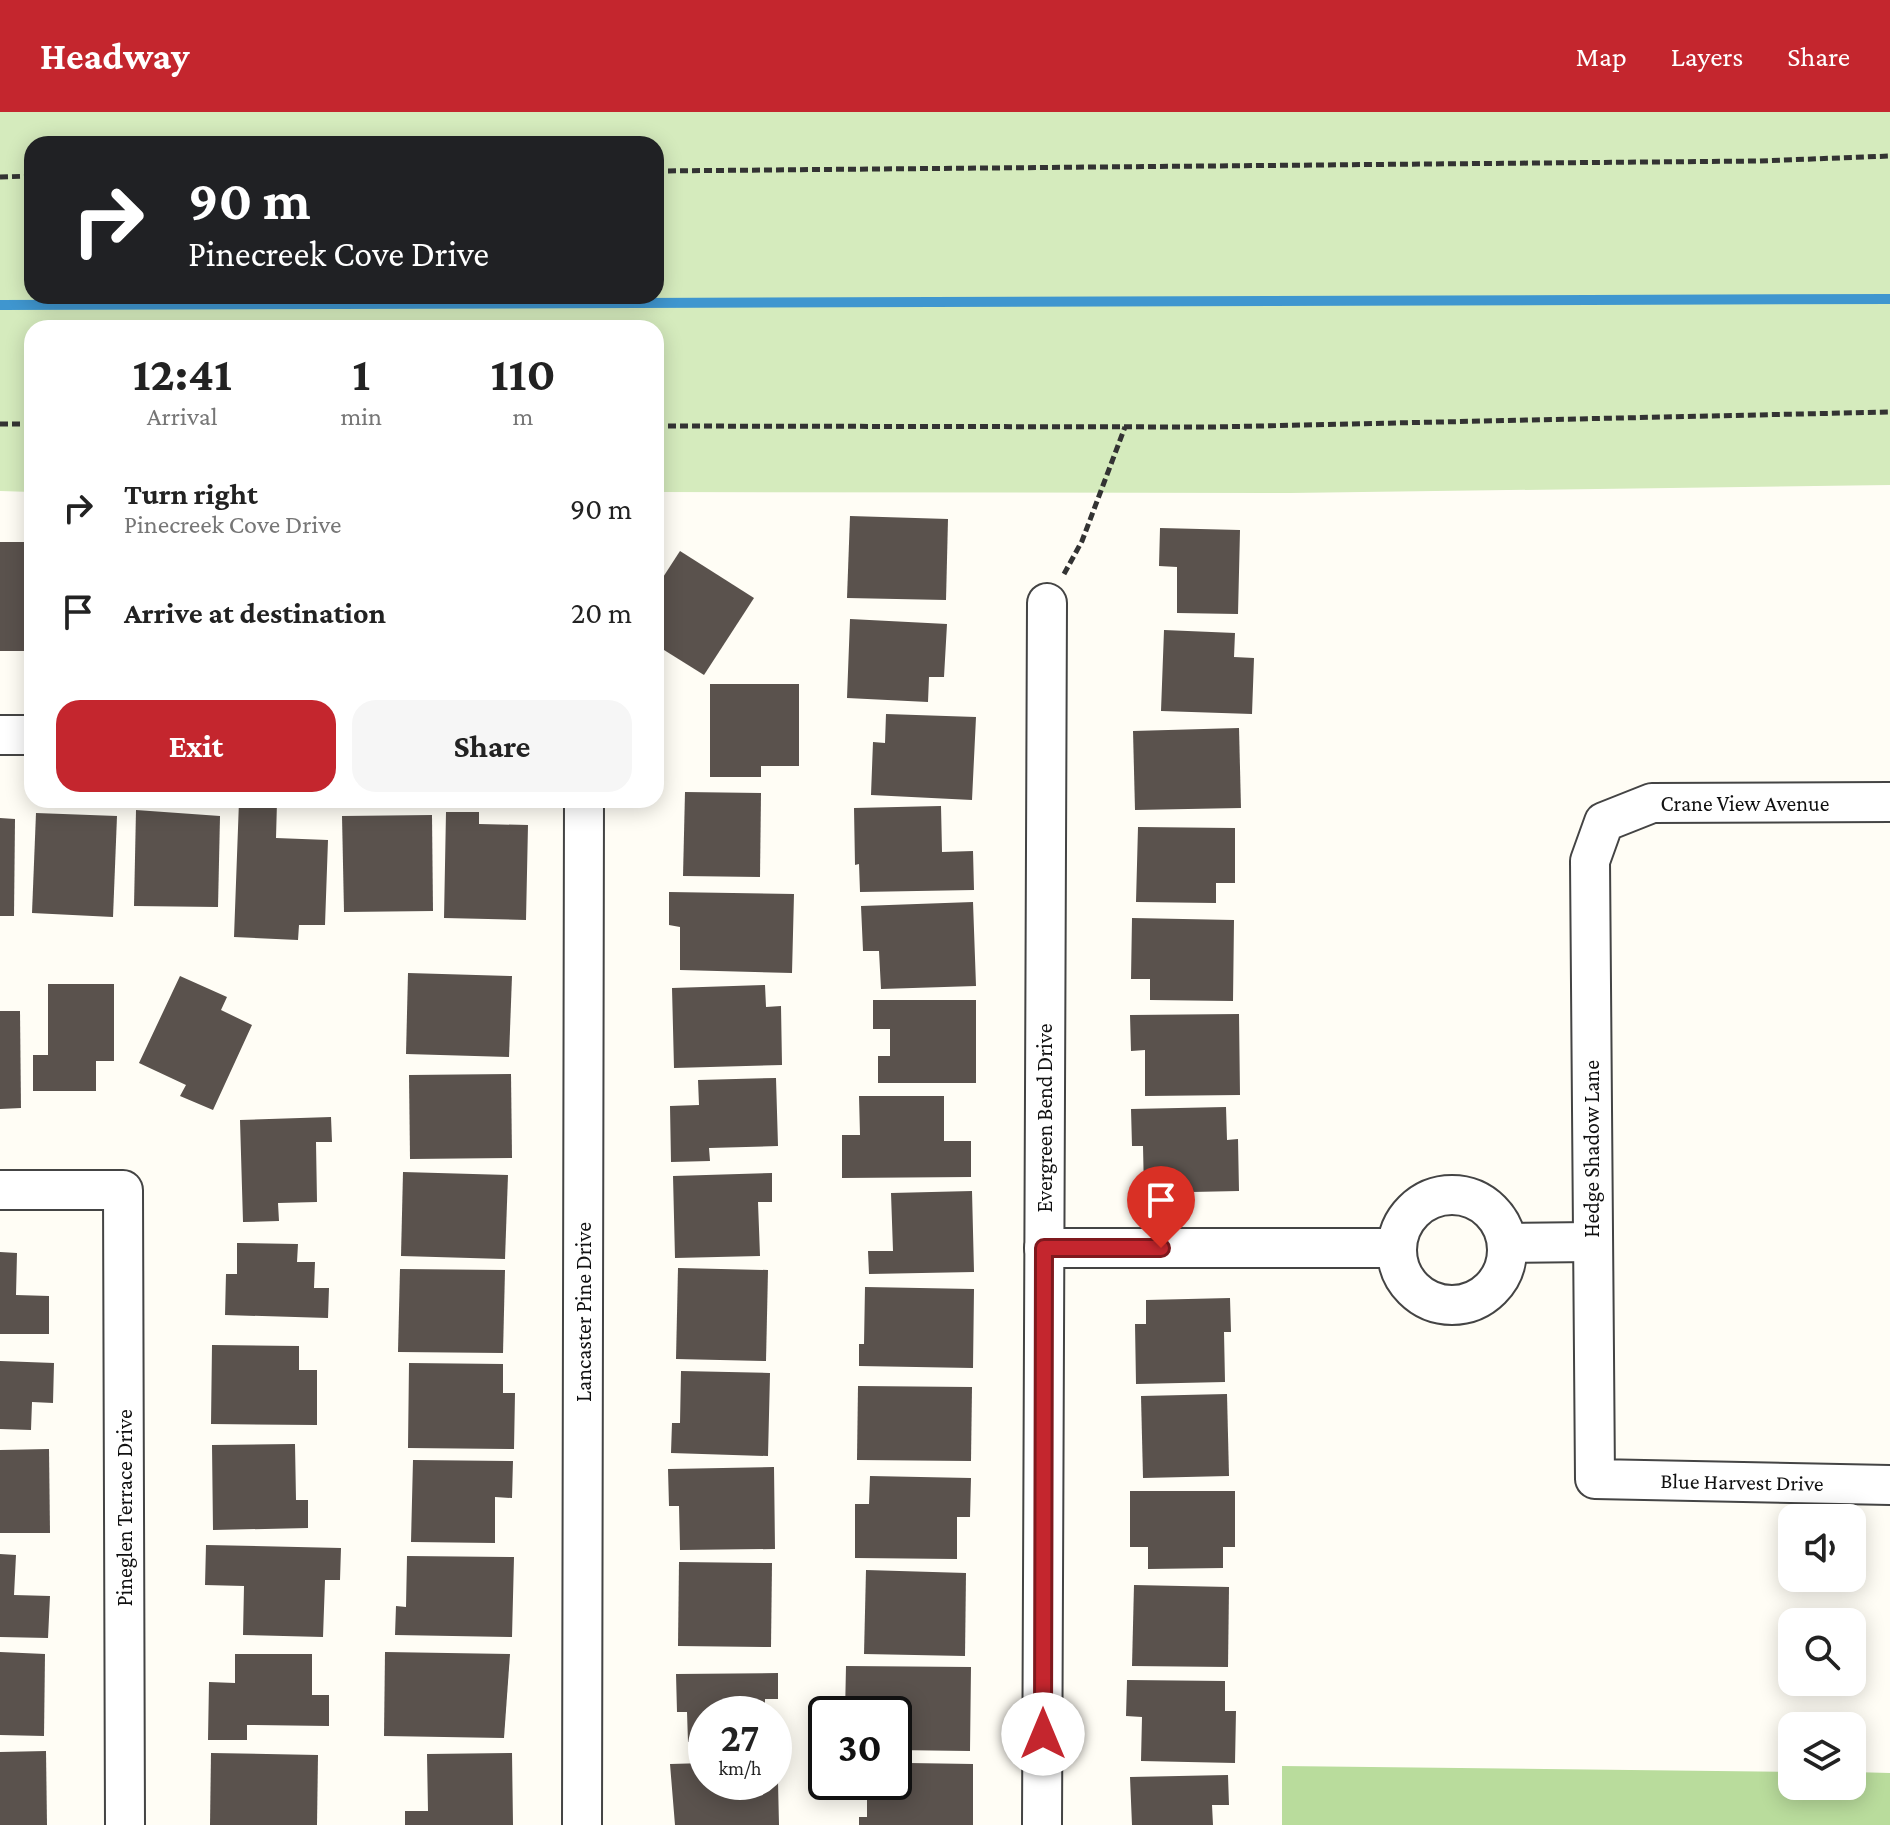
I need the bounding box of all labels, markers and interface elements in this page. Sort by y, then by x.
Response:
text: Headway [40,35,190,77]
text: Map [1576,41,1627,72]
text: Layers [1671,41,1743,72]
text: Share [1787,41,1850,72]
icon: right [56,168,160,272]
text: 90 m [188,169,311,231]
text: Pinecreek Cove Drive [188,234,489,274]
text: 12:41 [132,347,232,400]
text: 1 [352,347,370,400]
text: 110 [491,347,556,400]
text: Arrival [147,402,218,431]
text: min [340,402,382,431]
text: m [513,402,533,431]
text: Turn right [124,477,258,510]
icon: right [56,486,100,530]
text: 90 m [570,492,632,525]
text: Pinecreek Cove Drive [124,510,342,539]
icon: arrive [56,590,100,634]
text: Arrive at destination [124,596,386,629]
text: 20 m [571,596,632,629]
button: Exit [56,700,336,792]
button: Share [352,700,632,792]
street label: Crane View Avenue [1661,791,1829,816]
street label: Evergreen Bend Drive [1032,1024,1057,1212]
street label: Hedge Shadow Lane [1579,1060,1604,1238]
pin [1127,1166,1195,1248]
icon: arrive [1139,1178,1183,1222]
street label: Lancaster Pine Drive [571,1222,596,1402]
street label: Pineglen Terrace Drive [112,1409,137,1607]
street label: Blue Harvest Drive [1660,1468,1824,1496]
map controls [1778,1504,1866,1800]
button: sound [1778,1504,1866,1592]
button: search [1778,1608,1866,1696]
position arrow [1001,1692,1085,1776]
speed limit sign: 30 [808,1696,912,1800]
button: layers [1778,1712,1866,1800]
text: 27 [721,1715,759,1760]
text: km/h [718,1757,762,1779]

